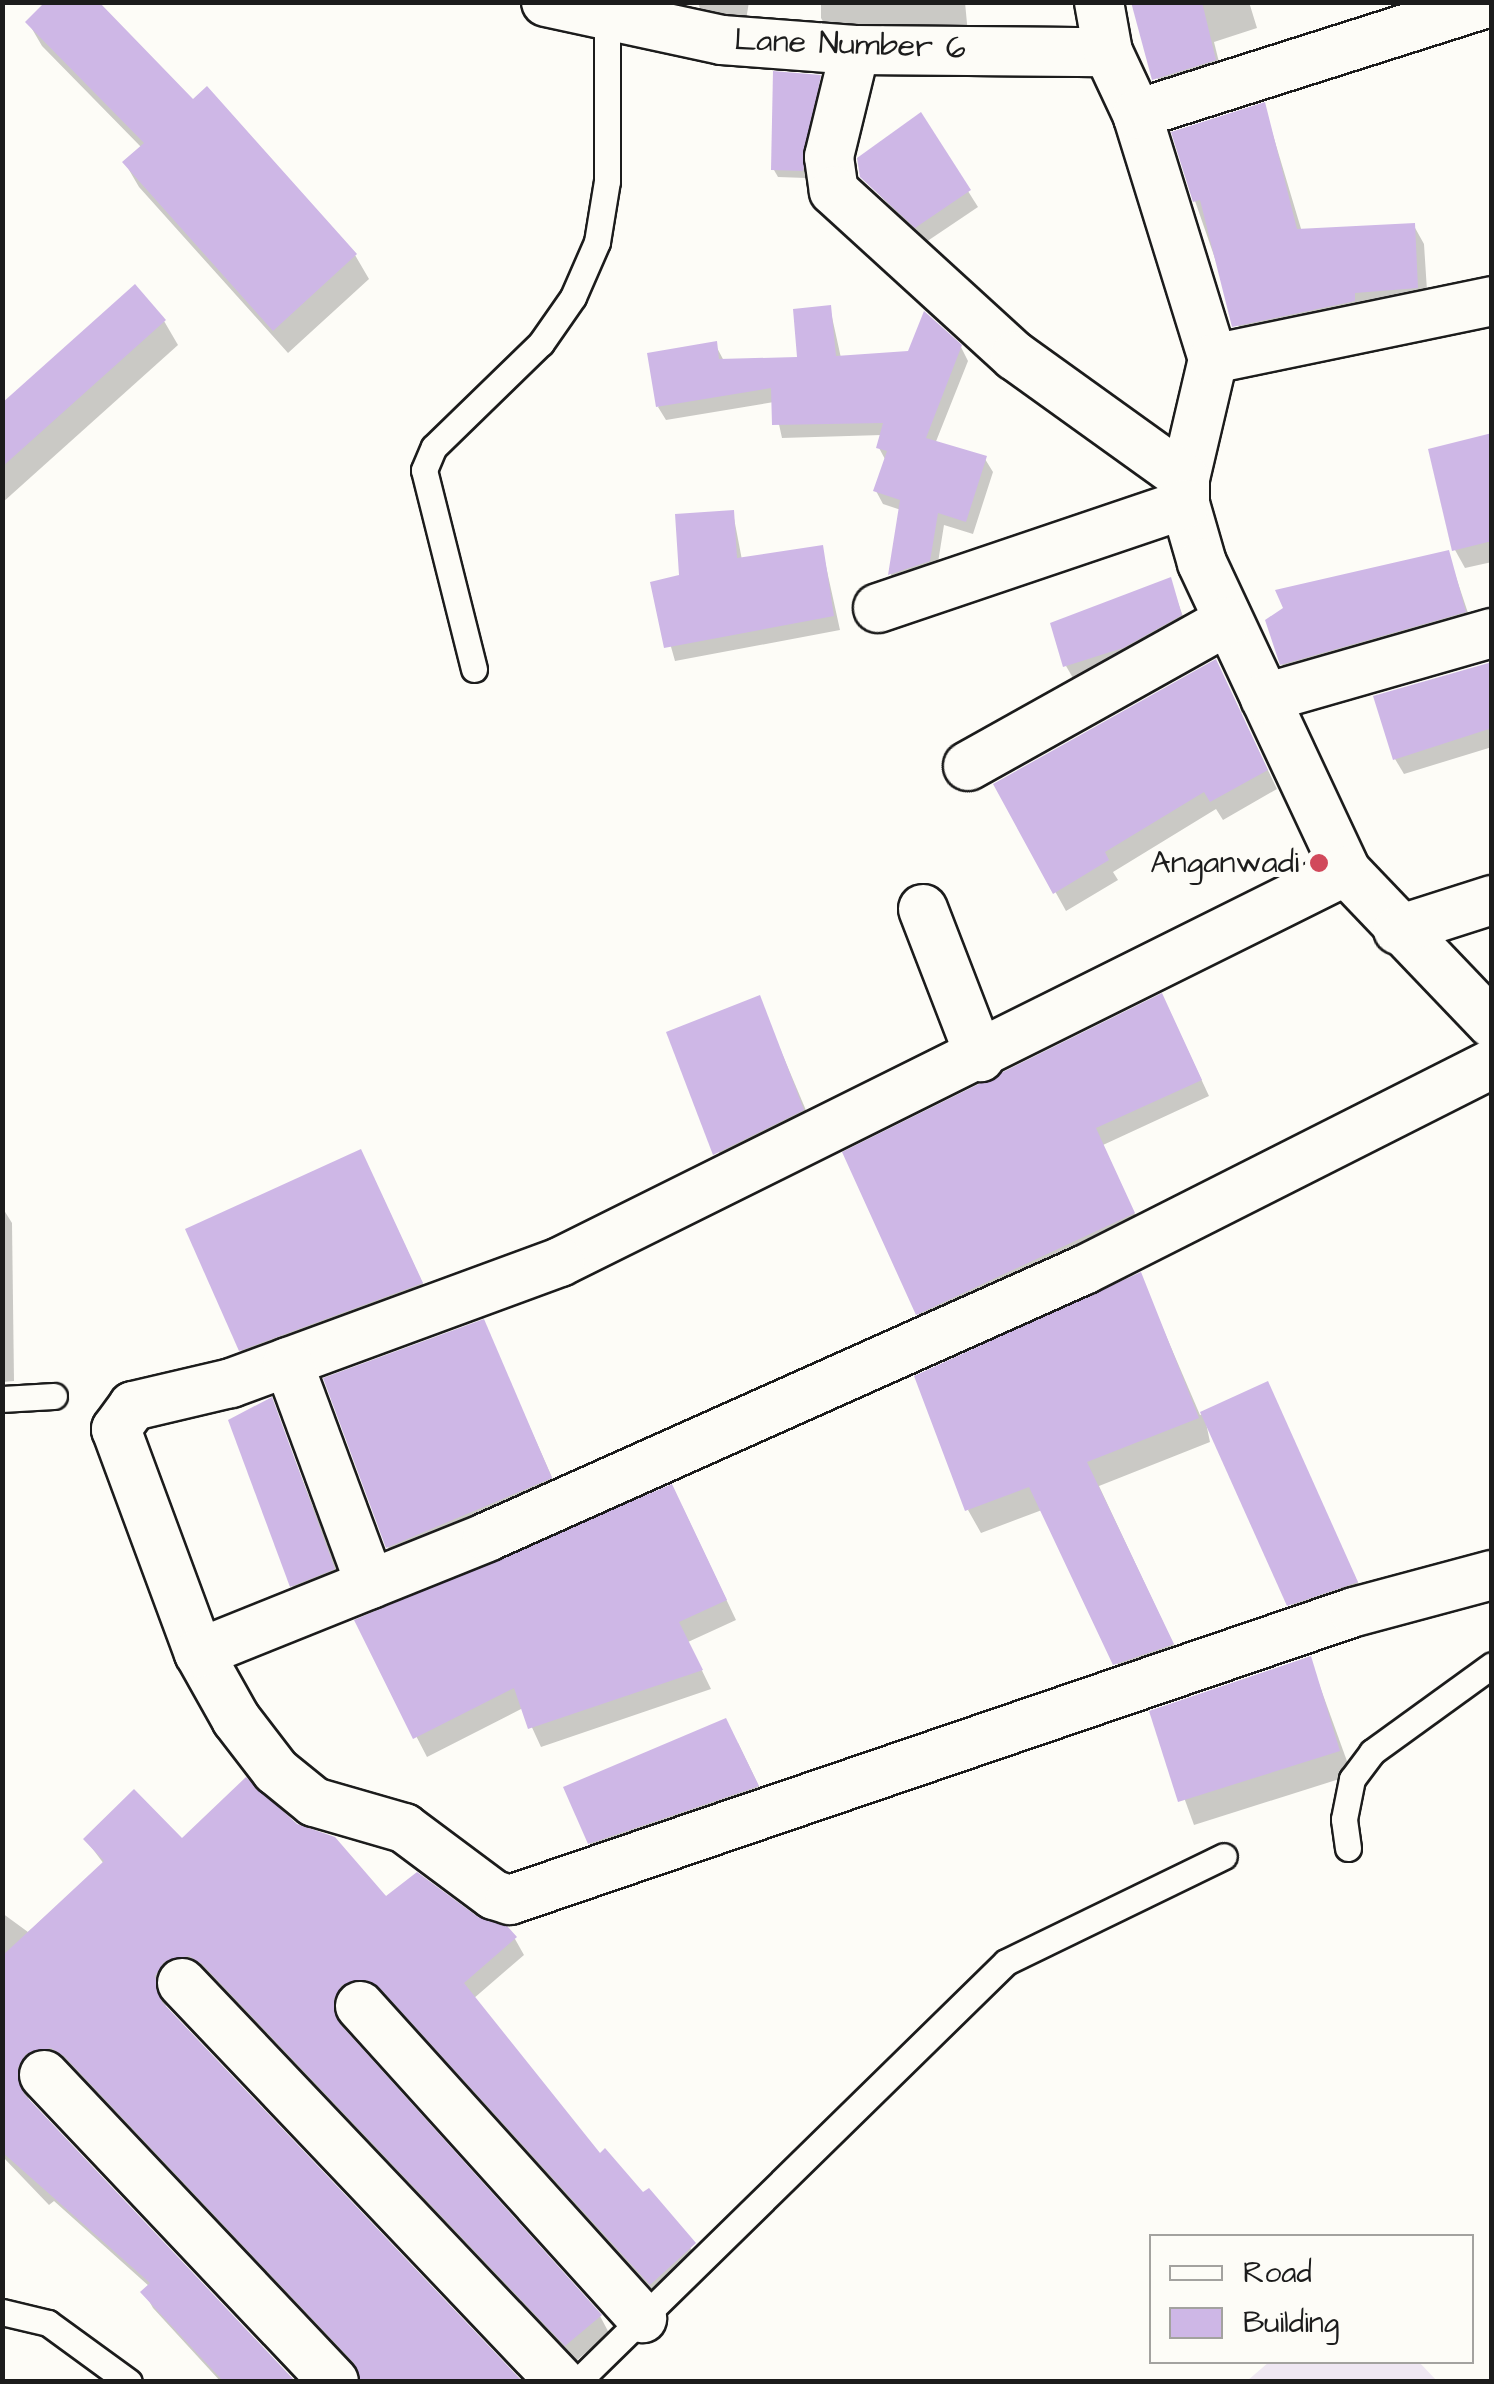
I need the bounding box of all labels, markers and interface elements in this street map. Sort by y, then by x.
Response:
street label: Lane Number 6 [734,22,966,68]
place label: Anganwadi [1150,844,1299,882]
marker: Anganwadi [1308,852,1330,874]
legend [1149,2234,1474,2364]
text: Road [1243,2252,1312,2294]
text: Building [1243,2302,1339,2344]

